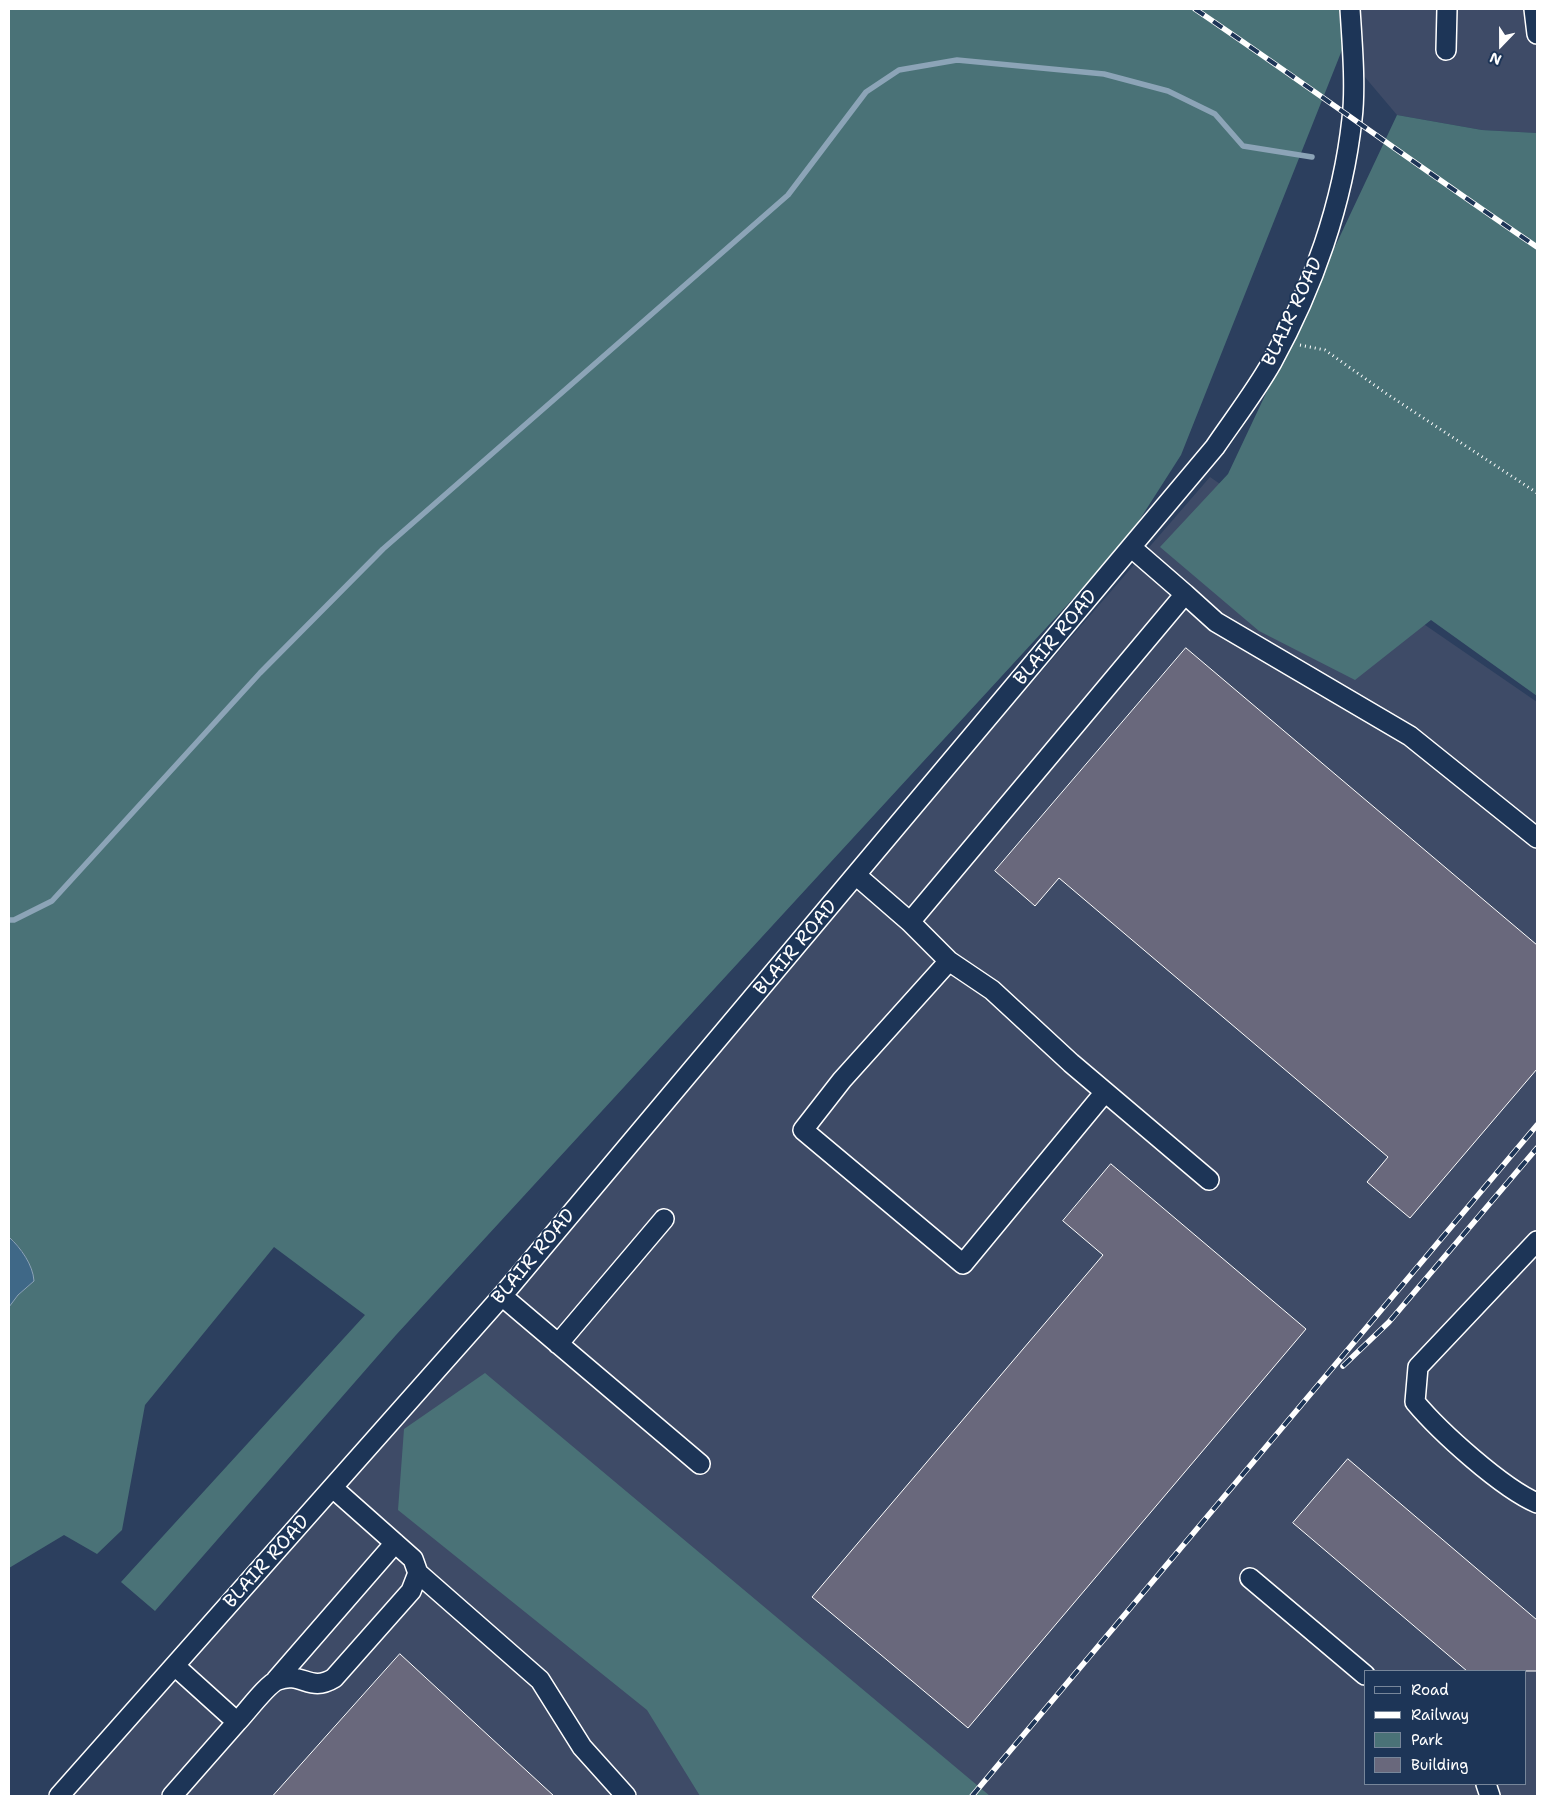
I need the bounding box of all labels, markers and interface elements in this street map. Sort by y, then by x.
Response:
north arrow [1476,20,1526,70]
text: N [1487,48,1504,69]
street label: BLAIR ROAD [1258,254,1328,370]
street label: BLAIR ROAD [1010,586,1102,690]
street label: BLAIR ROAD [750,896,842,1000]
street label: BLAIR ROAD [488,1205,580,1309]
street label: BLAIR ROAD [219,1511,315,1613]
legend [1364,1670,1526,1785]
text: Road [1411,1680,1449,1700]
text: Railway [1411,1705,1469,1725]
text: Park [1411,1730,1443,1750]
text: Building [1411,1755,1468,1775]

